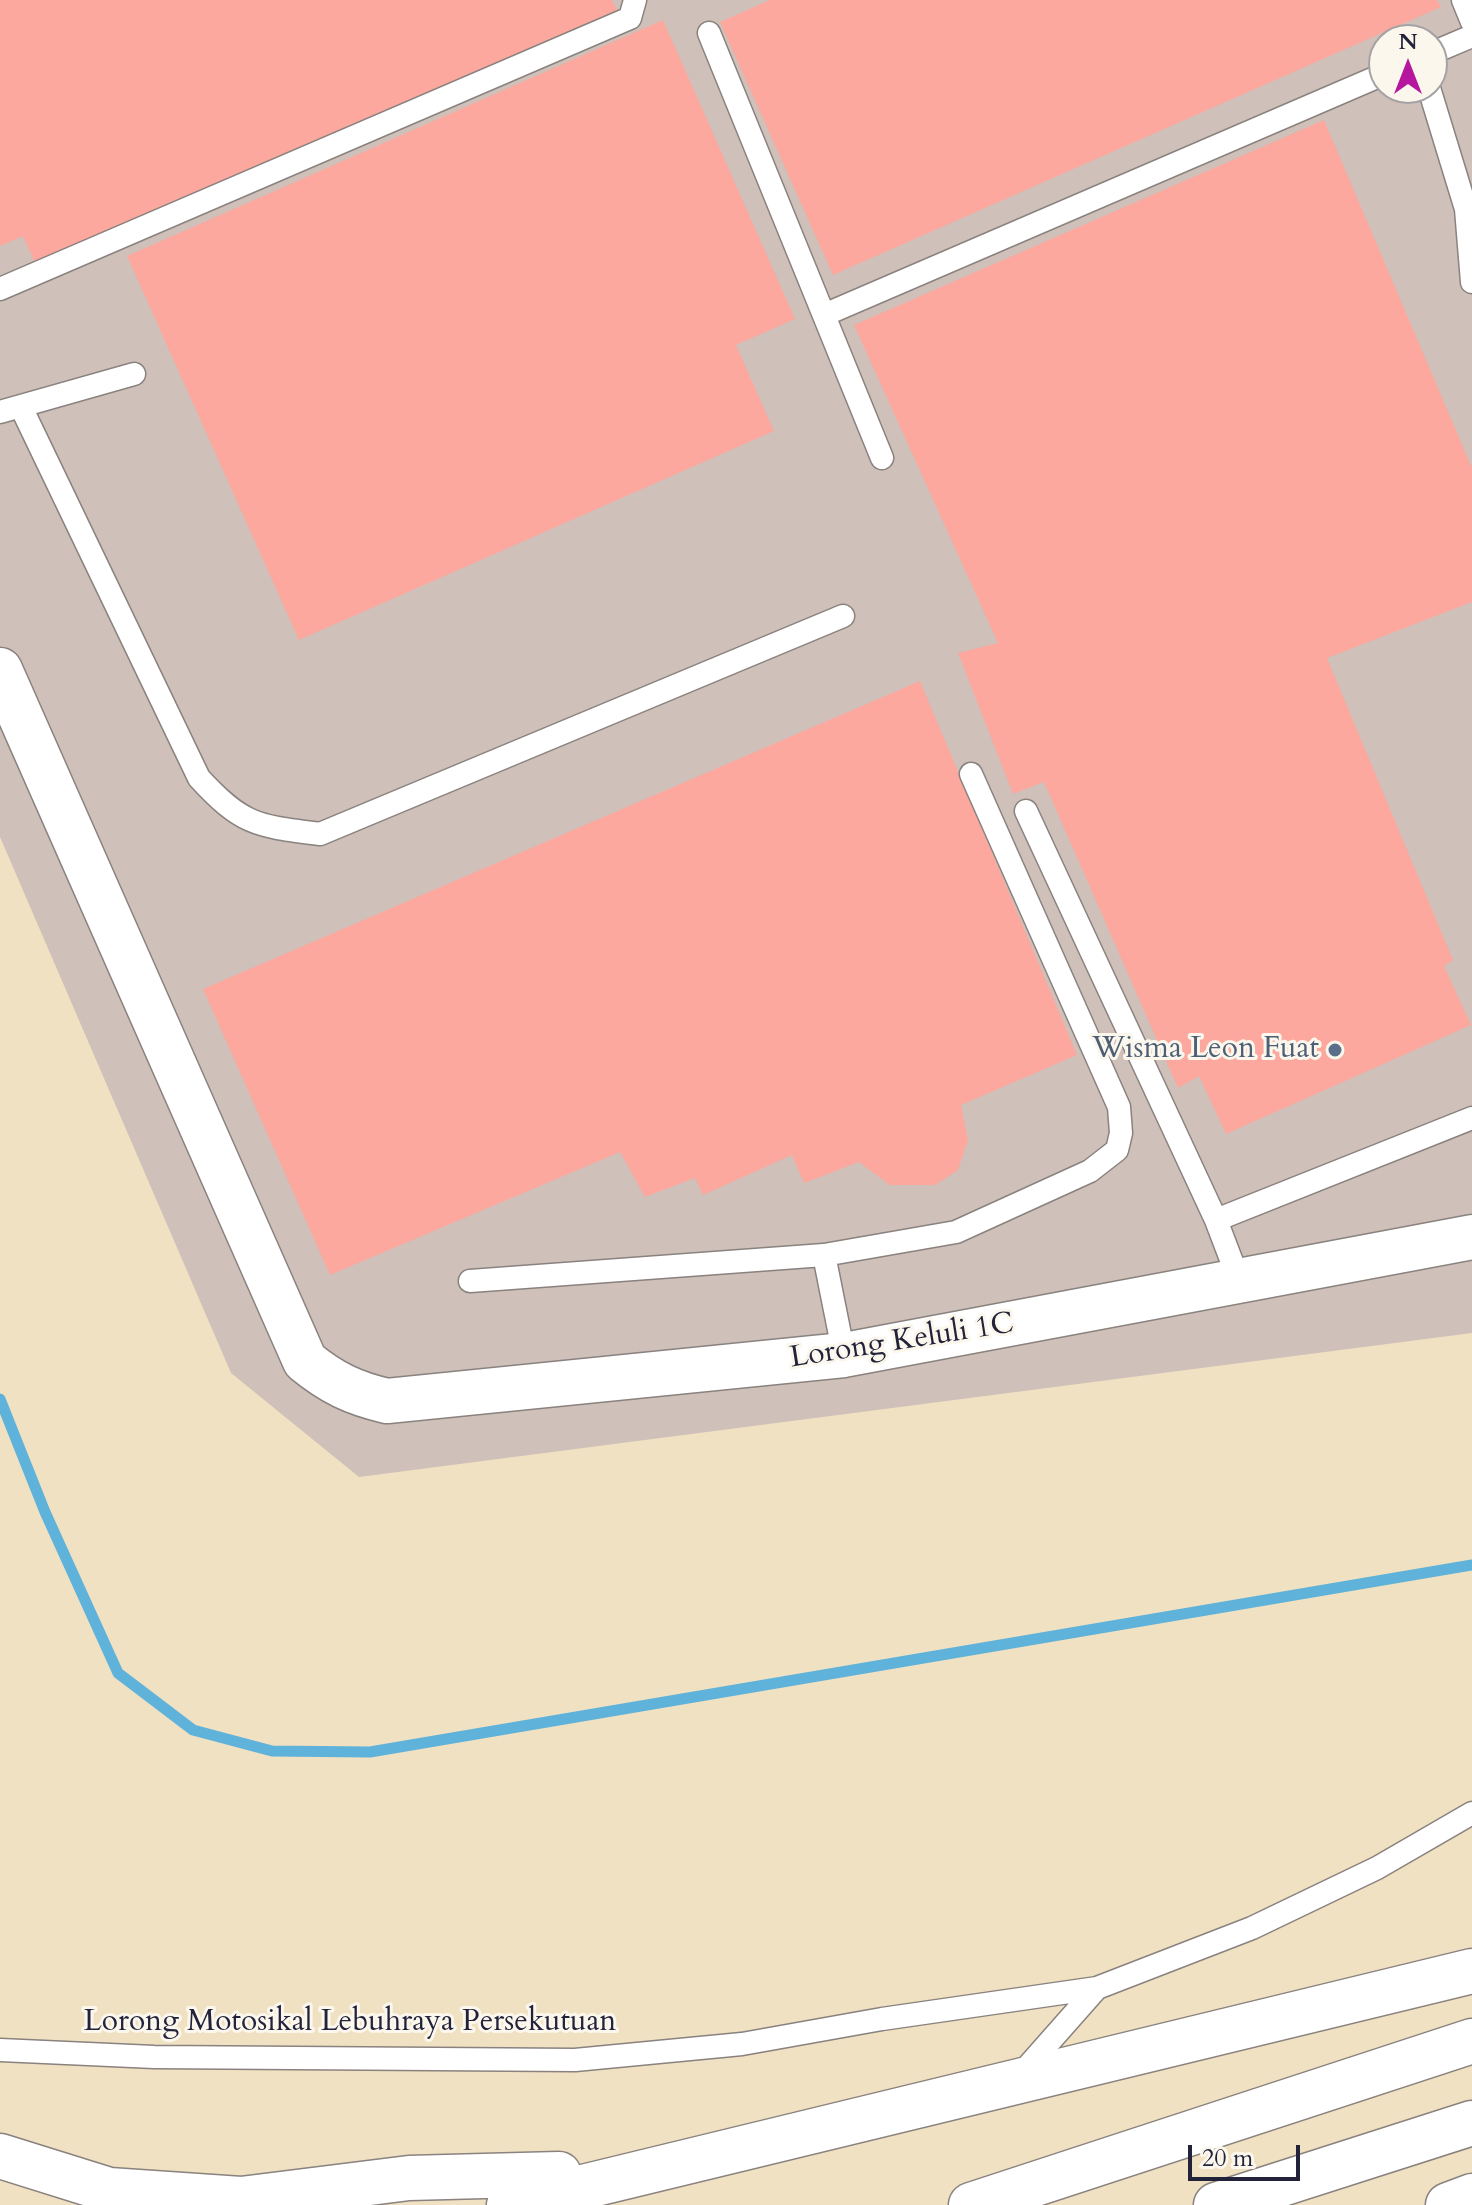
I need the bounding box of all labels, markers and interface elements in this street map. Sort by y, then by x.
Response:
north arrow [1368,24,1448,104]
text: N [1398,27,1418,57]
place label: Wisma Leon Fuat [1092,1032,1319,1068]
marker: Wisma Leon Fuat [1326,1041,1344,1059]
street label: Lorong Keluli 1C [788,1307,1016,1377]
street label: Lorong Motosikal Lebuhraya Persekutuan [84,2005,616,2041]
scale bar [1192,2129,1304,2179]
text: 20 m [1202,2142,1253,2175]

